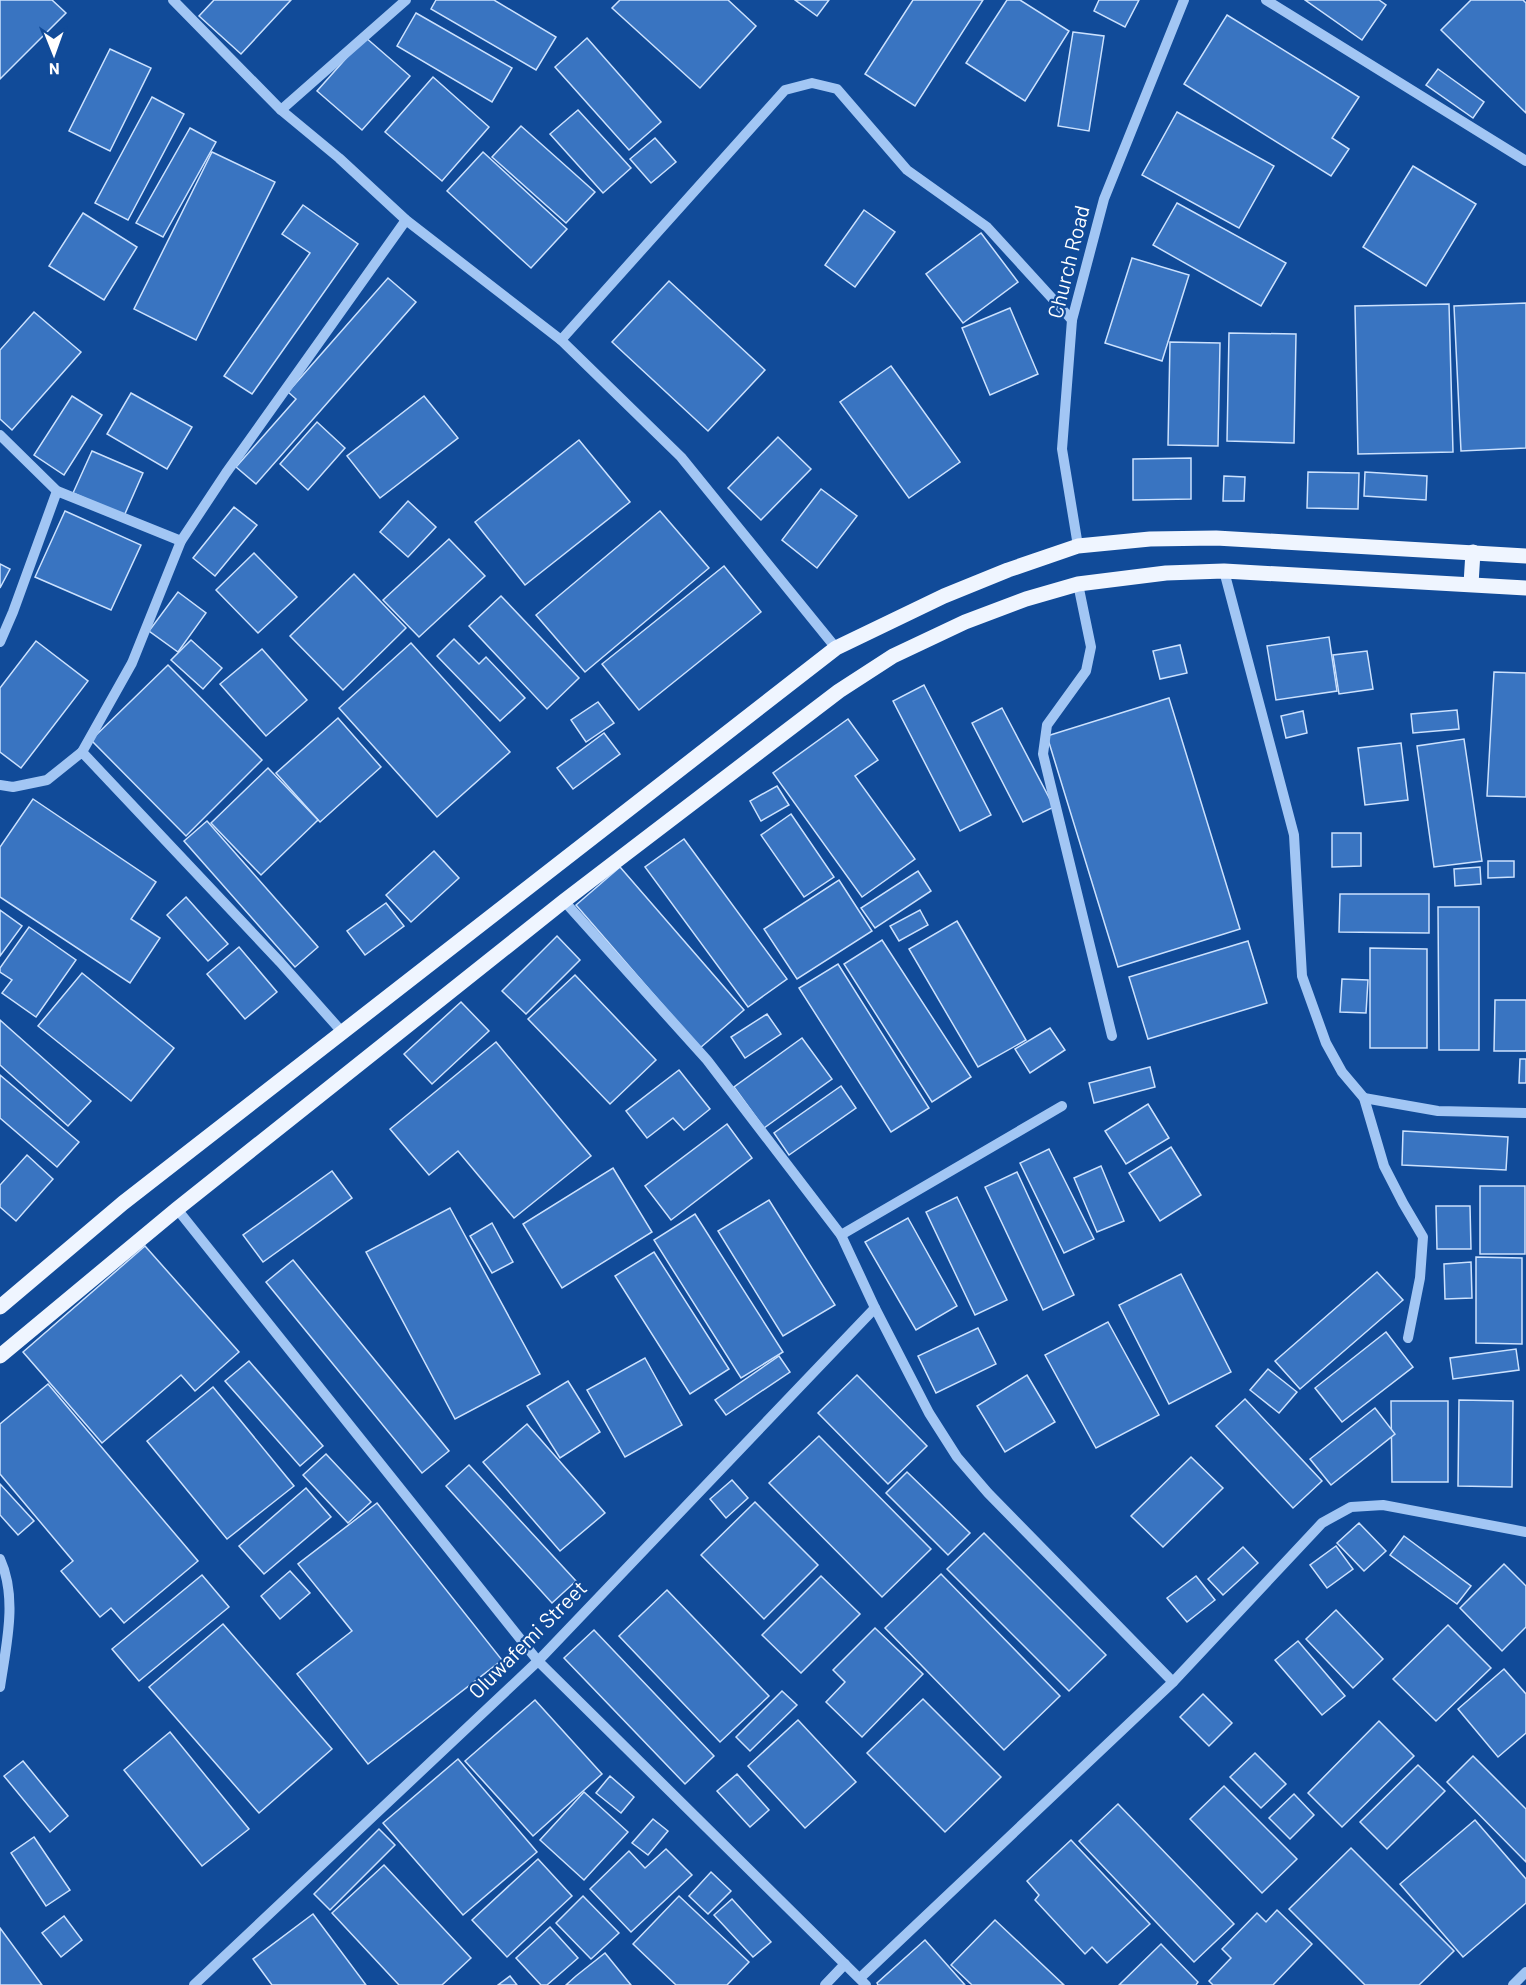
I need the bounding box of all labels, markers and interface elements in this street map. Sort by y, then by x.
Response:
north arrow [24,24,84,84]
text: N [49,60,60,79]
street label: Church Road [1041,202,1094,321]
street label: Oluwafemi Street [463,1575,591,1703]

